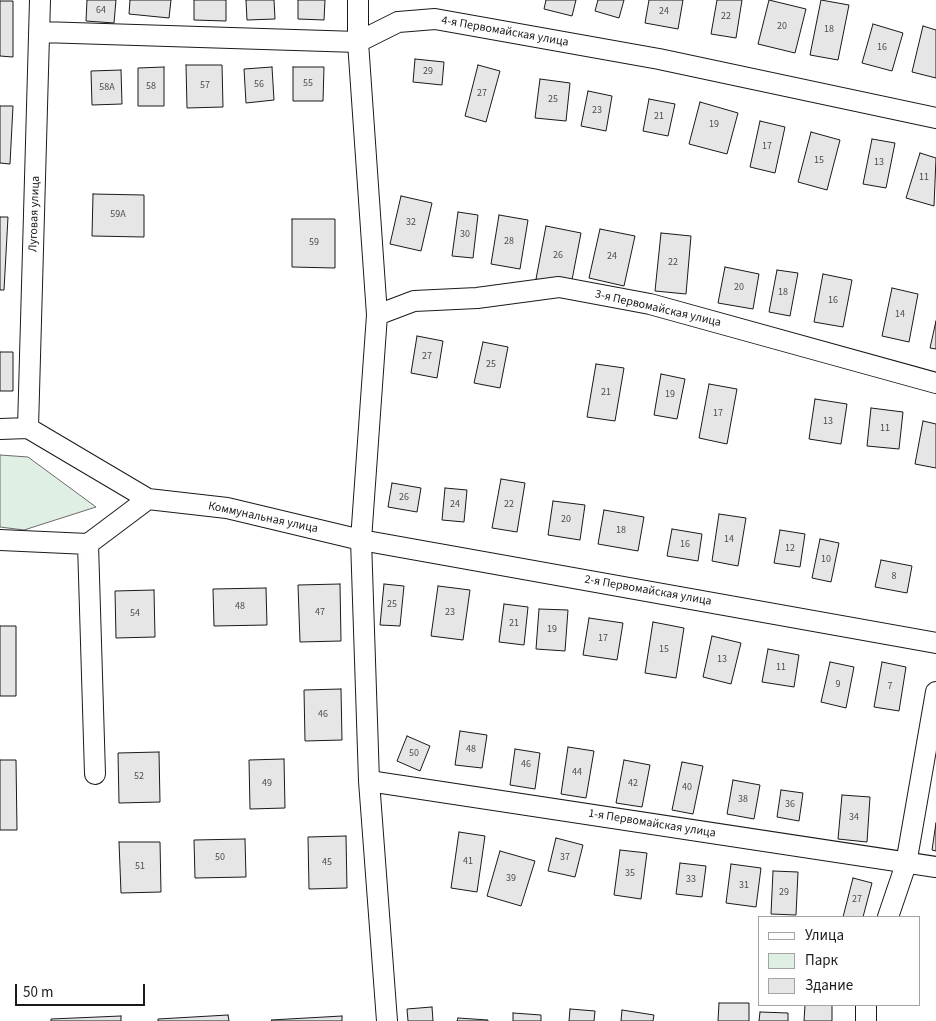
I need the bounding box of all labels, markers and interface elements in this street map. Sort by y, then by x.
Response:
house number: 64 [96,5,106,17]
house number: 24 [659,6,669,18]
house number: 22 [721,11,731,23]
street label: 4-я Первомайская улица [440,14,570,50]
house number: 20 [777,21,787,33]
house number: 18 [824,24,834,36]
house number: 16 [877,42,887,54]
house number: 29 [423,66,433,78]
house number: 55 [303,78,313,90]
house number: 56 [254,79,264,91]
house number: 57 [200,80,210,92]
house number: 58 [146,81,156,93]
house number: 58А [99,82,115,94]
house number: 27 [477,88,487,100]
house number: 25 [548,94,558,106]
house number: 23 [592,105,602,117]
house number: 21 [654,111,664,123]
house number: 19 [709,119,719,131]
house number: 17 [762,141,772,153]
house number: 15 [814,155,824,167]
house number: 13 [874,157,884,169]
house number: 11 [919,172,929,184]
street label: Луговая улица [26,176,44,252]
house number: 59А [110,209,126,221]
house number: 32 [406,217,416,229]
house number: 30 [460,229,470,241]
house number: 28 [504,236,514,248]
house number: 59 [309,237,319,249]
house number: 26 [553,250,563,262]
house number: 24 [607,251,617,263]
house number: 22 [668,257,678,269]
house number: 20 [734,282,744,294]
street label: 3-я Первомайская улица [594,287,722,331]
house number: 18 [778,287,788,299]
house number: 16 [828,295,838,307]
house number: 14 [895,309,905,321]
house number: 27 [422,351,432,363]
house number: 25 [486,359,496,371]
house number: 21 [601,387,611,399]
house number: 19 [665,389,675,401]
house number: 17 [713,408,723,420]
house number: 13 [823,416,833,428]
house number: 11 [880,423,890,435]
house number: 26 [399,492,409,504]
street label: Коммунальная улица [207,499,319,537]
house number: 24 [450,499,460,511]
house number: 22 [504,499,514,511]
house number: 20 [561,514,571,526]
house number: 18 [616,525,626,537]
house number: 14 [724,534,734,546]
house number: 16 [680,539,690,551]
house number: 12 [785,543,795,555]
house number: 10 [821,554,831,566]
house number: 8 [892,571,896,583]
street label: 2-я Первомайская улица [583,573,713,609]
house number: 25 [387,599,397,611]
house number: 48 [235,601,245,613]
house number: 47 [315,607,325,619]
house number: 23 [445,607,455,619]
house number: 54 [130,608,140,620]
house number: 21 [509,618,519,630]
house number: 19 [547,624,557,636]
house number: 17 [598,633,608,645]
house number: 15 [659,644,669,656]
house number: 13 [717,654,727,666]
house number: 11 [776,662,786,674]
house number: 9 [836,679,840,691]
house number: 7 [888,681,892,693]
house number: 46 [318,709,328,721]
house number: 48 [466,744,476,756]
house number: 50 [409,748,419,760]
house number: 46 [521,759,531,771]
house number: 44 [572,767,582,779]
house number: 52 [134,771,144,783]
house number: 49 [262,778,272,790]
house number: 42 [628,778,638,790]
house number: 40 [682,782,692,794]
house number: 38 [738,794,748,806]
house number: 36 [785,799,795,811]
street label: 1-я Первомайская улица [587,807,717,841]
house number: 34 [849,812,859,824]
house number: 50 [215,852,225,864]
house number: 37 [560,852,570,864]
house number: 41 [463,856,473,868]
house number: 45 [322,857,332,869]
house number: 51 [135,861,145,873]
house number: 35 [625,868,635,880]
house number: 39 [506,873,516,885]
house number: 33 [686,874,696,886]
house number: 31 [739,880,749,892]
house number: 29 [779,887,789,899]
house number: 27 [852,894,862,906]
legend [758,916,921,1006]
text: Улица [805,925,844,946]
text: Парк [805,950,838,971]
scale bar [18,974,148,1006]
text: Здание [805,975,853,996]
text: 50 m [23,982,53,1003]

